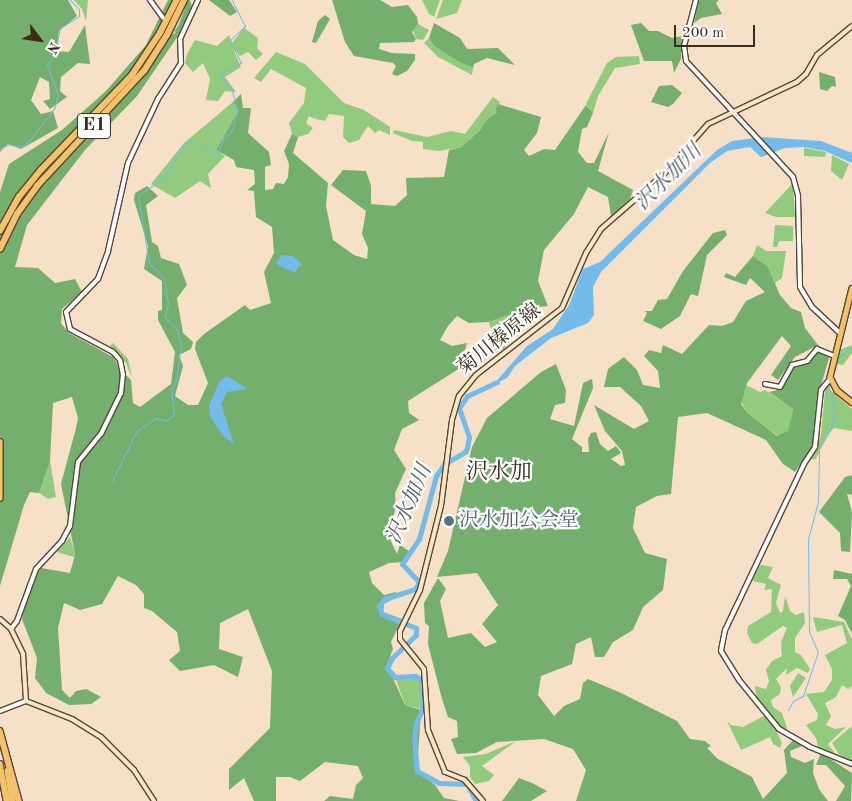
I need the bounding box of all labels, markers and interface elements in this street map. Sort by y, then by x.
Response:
north arrow [15,15,65,65]
scale bar [677,15,758,47]
text: 200 m [682,26,724,41]
text: N [44,40,62,56]
road number: E1 [76,110,112,142]
water label: 沢水加川 [630,139,708,217]
street label: 菊川榛原線 [454,299,546,381]
district label: 沢水加 [466,460,532,486]
water label: 沢水加川 [382,461,438,549]
place label: 沢水加公会堂 [459,509,579,533]
marker: 沢水加公会堂 [443,515,455,527]

